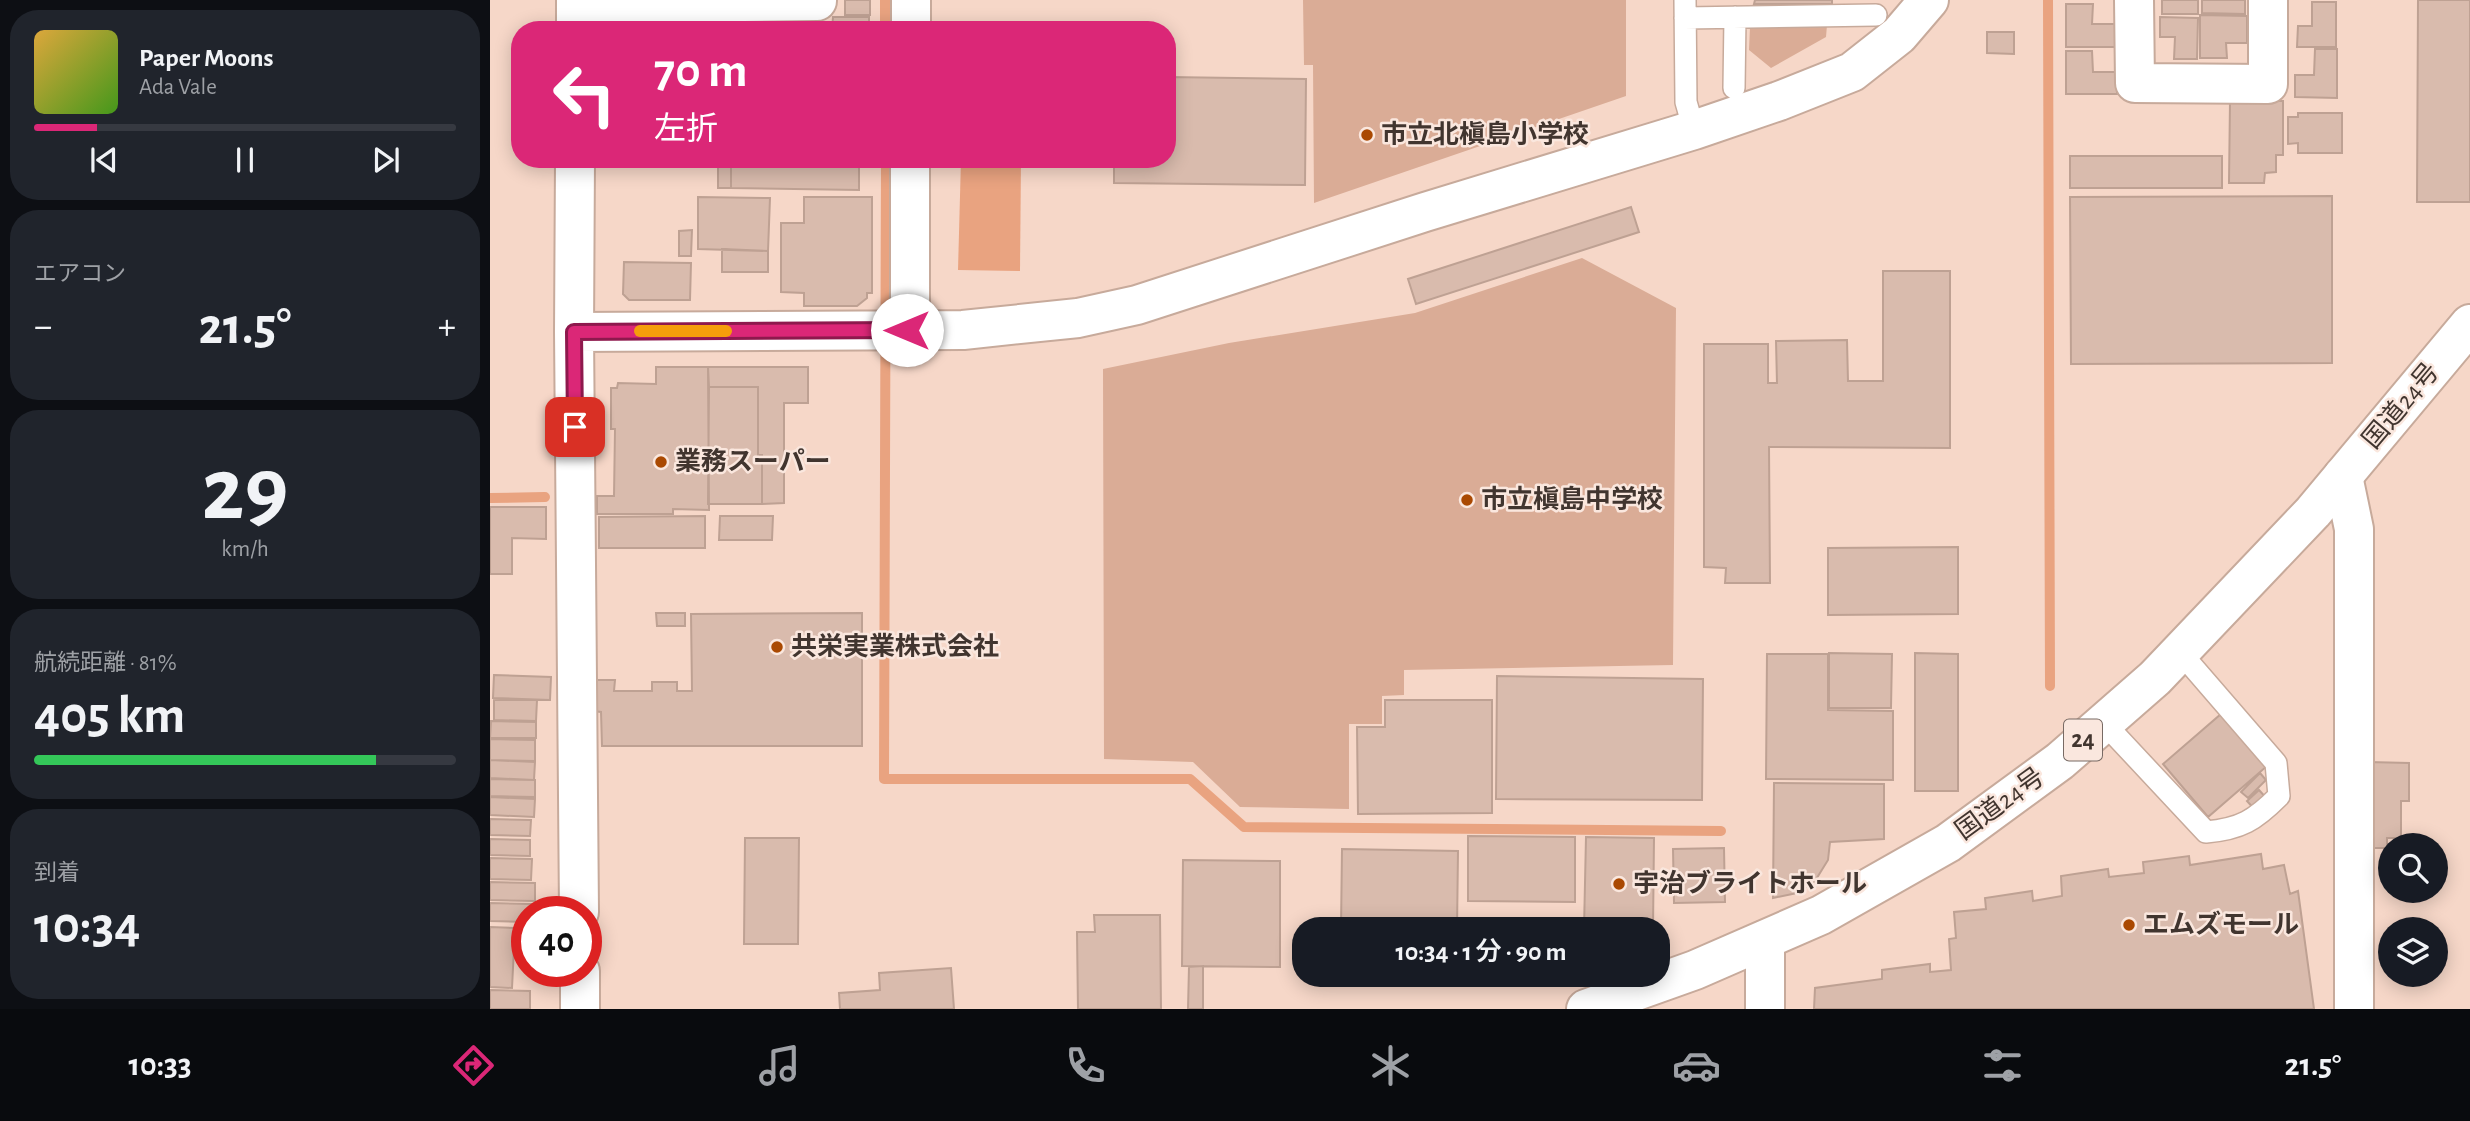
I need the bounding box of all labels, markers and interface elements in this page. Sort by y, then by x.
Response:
text: Paper Moons [139,45,274,71]
text: 70 m [654,47,748,96]
icon: left [539,49,630,140]
text: Ada Vale [139,76,217,99]
text: 左折 [654,113,718,145]
place label: 市立北槇島小学校 [1381,120,1589,148]
marker: 市立北槇島小学校 [1359,127,1375,143]
icon: previous [85,141,123,179]
icon: pause [226,141,264,179]
icon: next [367,141,405,179]
text: エアコン [34,263,126,286]
position arrow [870,293,944,367]
text: 21.5° [199,301,291,353]
text: − [34,308,52,346]
text: + [438,308,456,346]
street label: 国道24号 [2357,358,2444,454]
pin [545,397,605,457]
icon: arrive [556,408,594,446]
text: 29 [202,445,288,536]
place label: 業務スーパー [675,447,831,475]
marker: 業務スーパー [653,454,669,470]
place label: 市立槇島中学校 [1481,485,1663,513]
marker: 市立槇島中学校 [1459,492,1475,508]
text: km/h [221,538,269,561]
place label: 共栄実業株式会社 [791,632,999,660]
marker: 共栄実業株式会社 [769,639,785,655]
text: 航続距離 · 81% [34,652,177,675]
text: 405 km [34,690,185,742]
road number: 24 [2064,720,2102,760]
street label: 国道24号 [1950,763,2049,845]
map controls [2378,833,2448,987]
button: search [2378,833,2448,903]
text: 到着 [34,862,80,885]
place label: 宇治ブライトホール [1633,869,1867,897]
marker: 宇治ブライトホール [1611,876,1627,892]
speed limit sign: 40 [511,896,602,987]
text: 10:34 [34,900,140,952]
place label: エムズモール [2143,910,2299,938]
marker: エムズモール [2121,917,2137,933]
button: layers [2378,917,2448,987]
text: 10:34 · 1 分 · 90 m [1395,939,1567,965]
icon: directions [449,1041,498,1090]
icon: music [755,1041,804,1090]
icon: phone [1061,1041,1110,1090]
icon: climate [1366,1041,1415,1090]
icon: car [1672,1041,1721,1090]
icon: filters [1978,1041,2027,1090]
text: 10:33 [128,1049,192,1081]
text: 21.5° [2284,1049,2342,1081]

